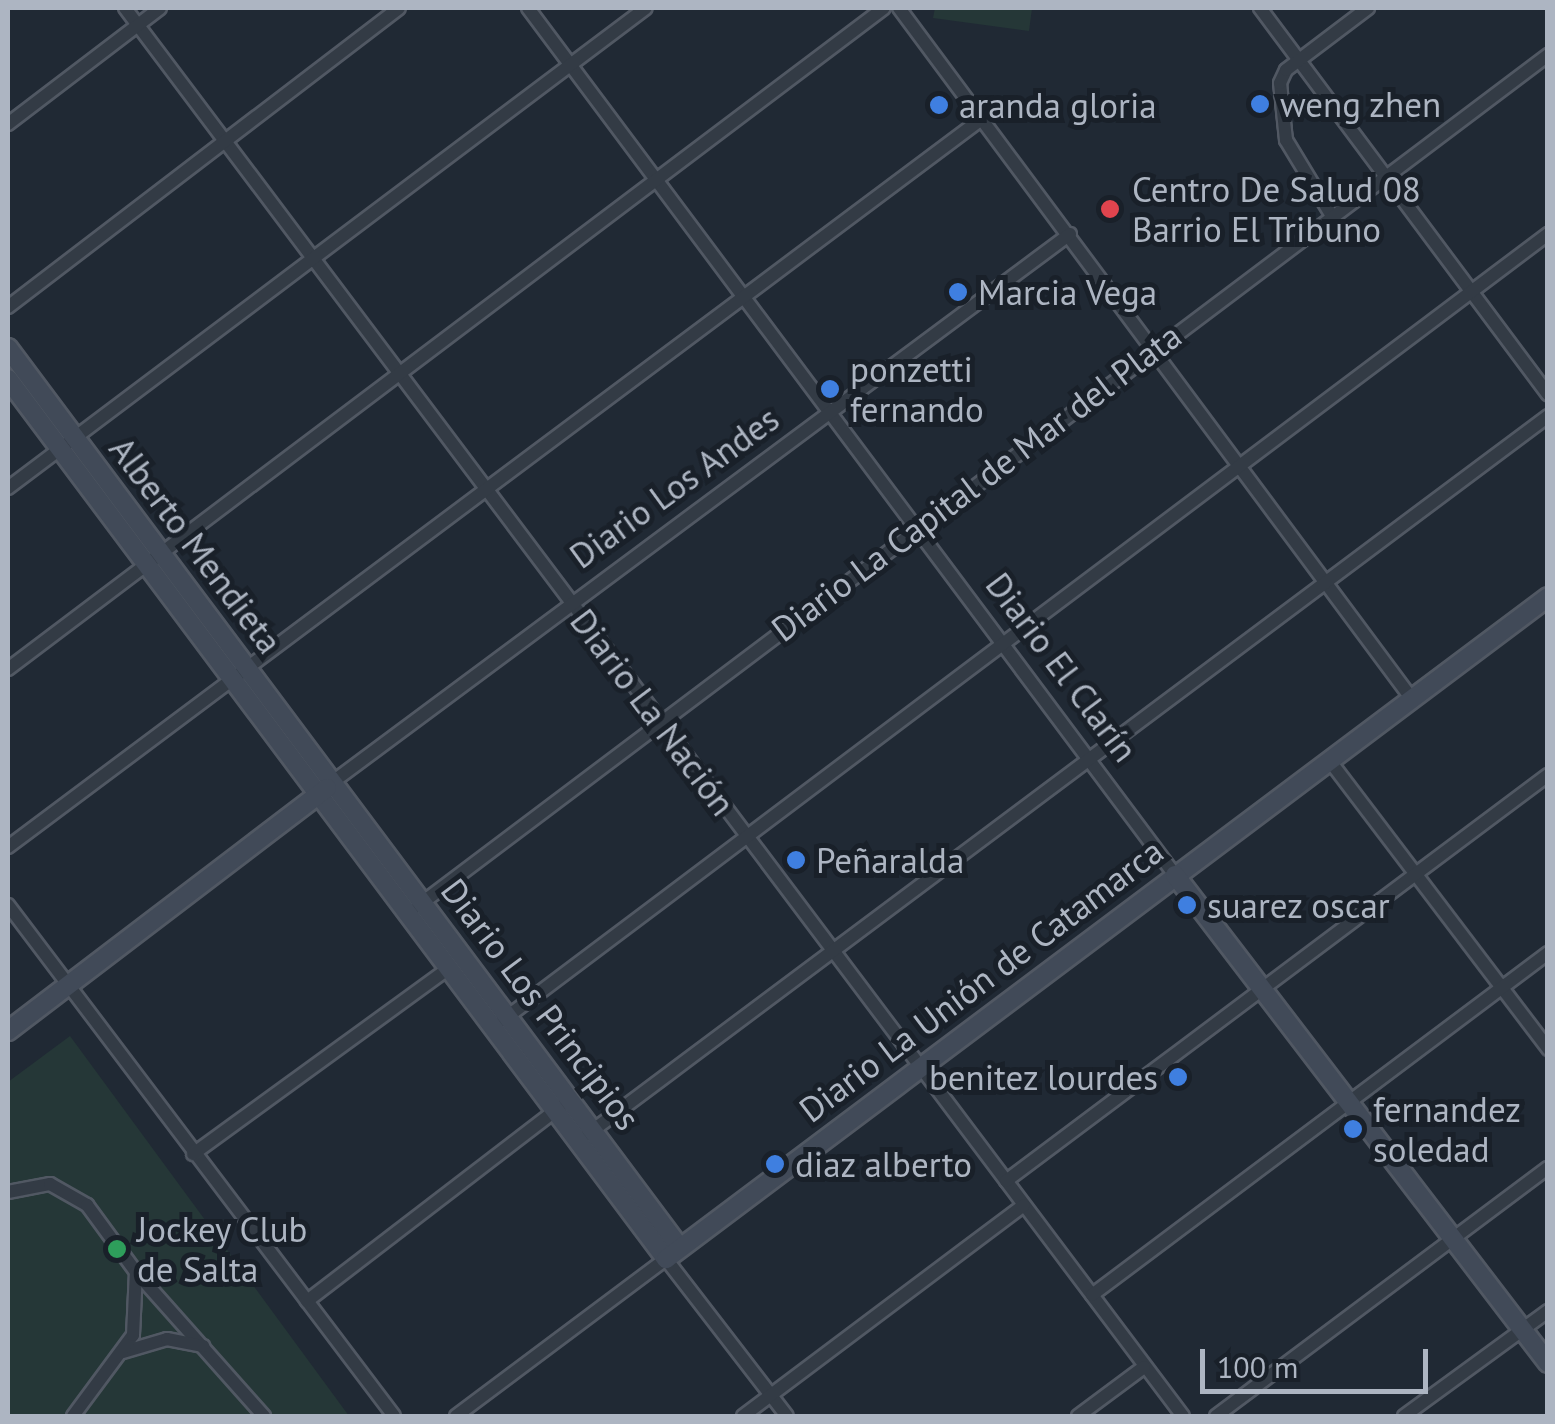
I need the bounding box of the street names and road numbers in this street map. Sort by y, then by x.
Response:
street label: Diario La Capital de Mar del Plata [763,314,1189,650]
street label: Diario Los Andes [561,397,787,577]
street label: Alberto Mendieta [101,429,291,661]
street label: Diario El Clarín [977,564,1147,770]
street label: Diario La Nación [562,601,744,823]
street label: Diario La Unión de Catamarca [791,829,1171,1131]
street label: Diario Los Principios [433,870,649,1138]

